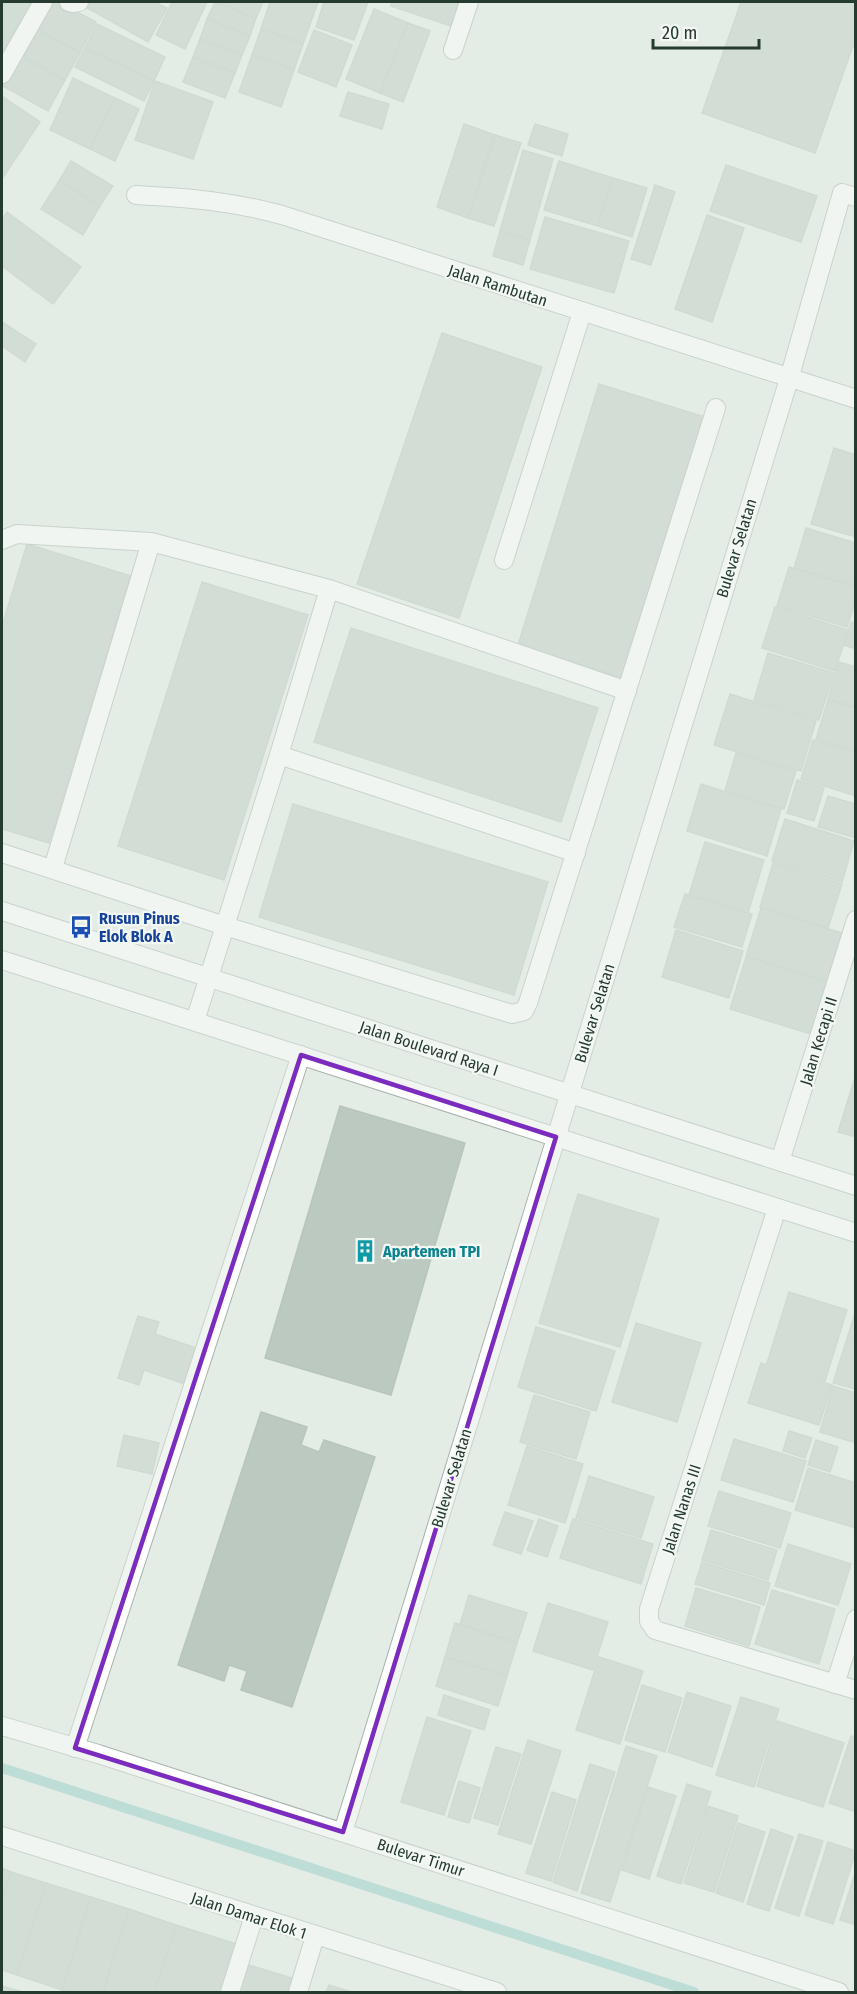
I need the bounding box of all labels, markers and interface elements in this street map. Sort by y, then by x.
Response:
scale bar [653,12,760,50]
text: 20 m [662,22,697,44]
street label: Jalan Rambutan [446,260,550,310]
street label: Bulevar Selatan [712,496,761,600]
place label: Rusun Pinus Elok Blok A [99,909,180,946]
bus stop icon: Rusun Pinus Elok Blok A [68,914,94,940]
street label: Bulevar Selatan [570,961,619,1065]
street label: Jalan Kecapi II [796,995,841,1088]
street label: Jalan Boulevard Raya I [357,1017,501,1080]
building icon: Apartemen TPI [352,1238,378,1264]
place label: Apartemen TPI [382,1242,480,1261]
street label: Bulevar Selatan [427,1426,476,1530]
street label: Jalan Nanas III [658,1462,705,1556]
street label: Bulevar Timur [375,1834,467,1881]
street label: Jalan Damar Elok 1 [189,1888,309,1943]

